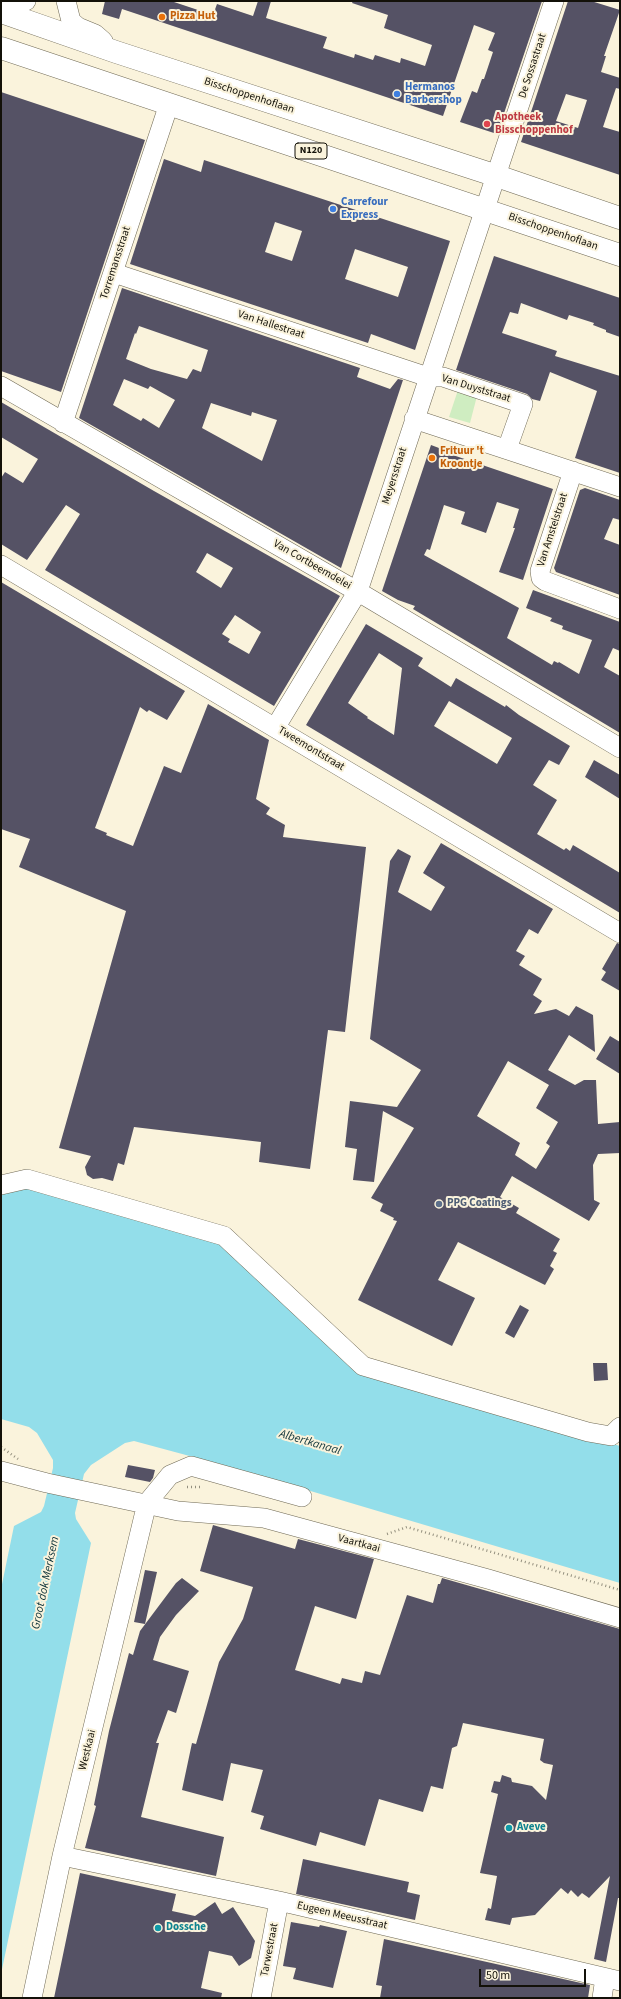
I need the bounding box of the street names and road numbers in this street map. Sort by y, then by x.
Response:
street label: De Sossastraat [516,32,550,100]
street label: Bisschoppenhoflaan [202,75,296,117]
road number: N120 [295,143,327,159]
street label: Bisschoppenhoflaan [506,210,600,254]
street label: Torremansstraat [98,225,134,301]
street label: Van Hallestraat [236,308,306,342]
street label: Van Duyststraat [440,372,512,406]
street label: Meyersstraat [380,446,410,506]
street label: Van Amstelstraat [535,491,571,569]
street label: Van Cortbeemdelei [271,537,353,593]
street label: Tweemontstraat [275,724,347,774]
street label: Vaartkaai [336,1532,382,1556]
street label: Westkaai [77,1728,99,1772]
street label: Eugeen Meeusstraat [296,1899,388,1933]
street label: Tarwestraat [258,1922,282,1978]

